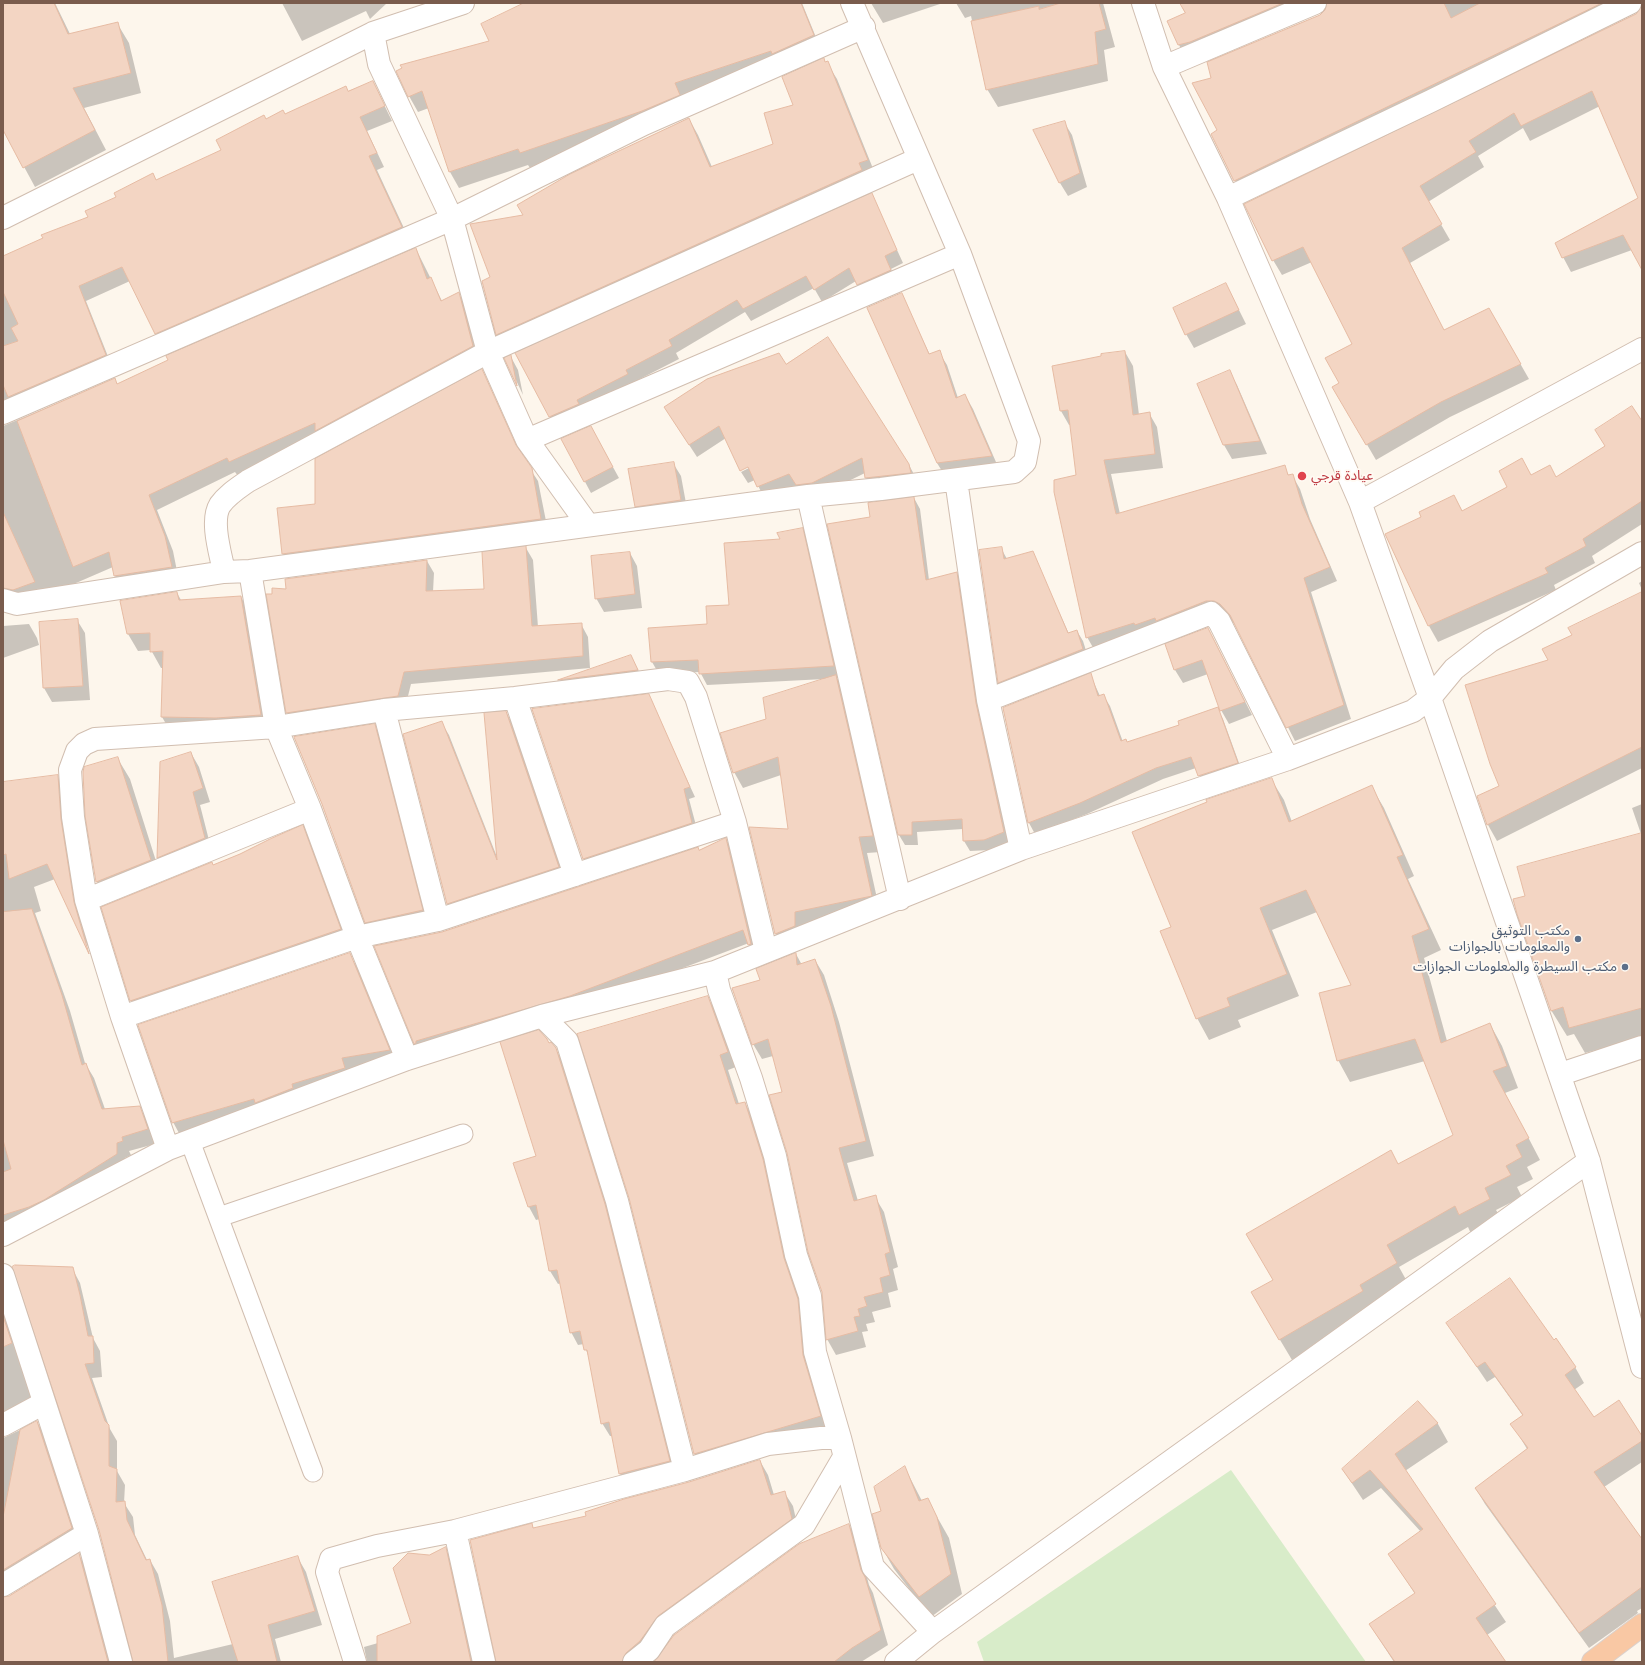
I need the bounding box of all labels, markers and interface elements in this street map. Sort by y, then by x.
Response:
place label: عيادة قرجي [1311,468,1373,484]
marker: عيادة قرجي [1296,470,1308,482]
place label: مكتب التوثيق والمعلومات بالجوازات [1449,923,1570,956]
marker: مكتب التوثيق والمعلومات بالجوازات [1573,934,1583,944]
place label: مكتب السيطرة والمعلومات الجوازات [1413,959,1617,975]
marker: مكتب السيطرة والمعلومات الجوازات [1620,962,1630,972]

